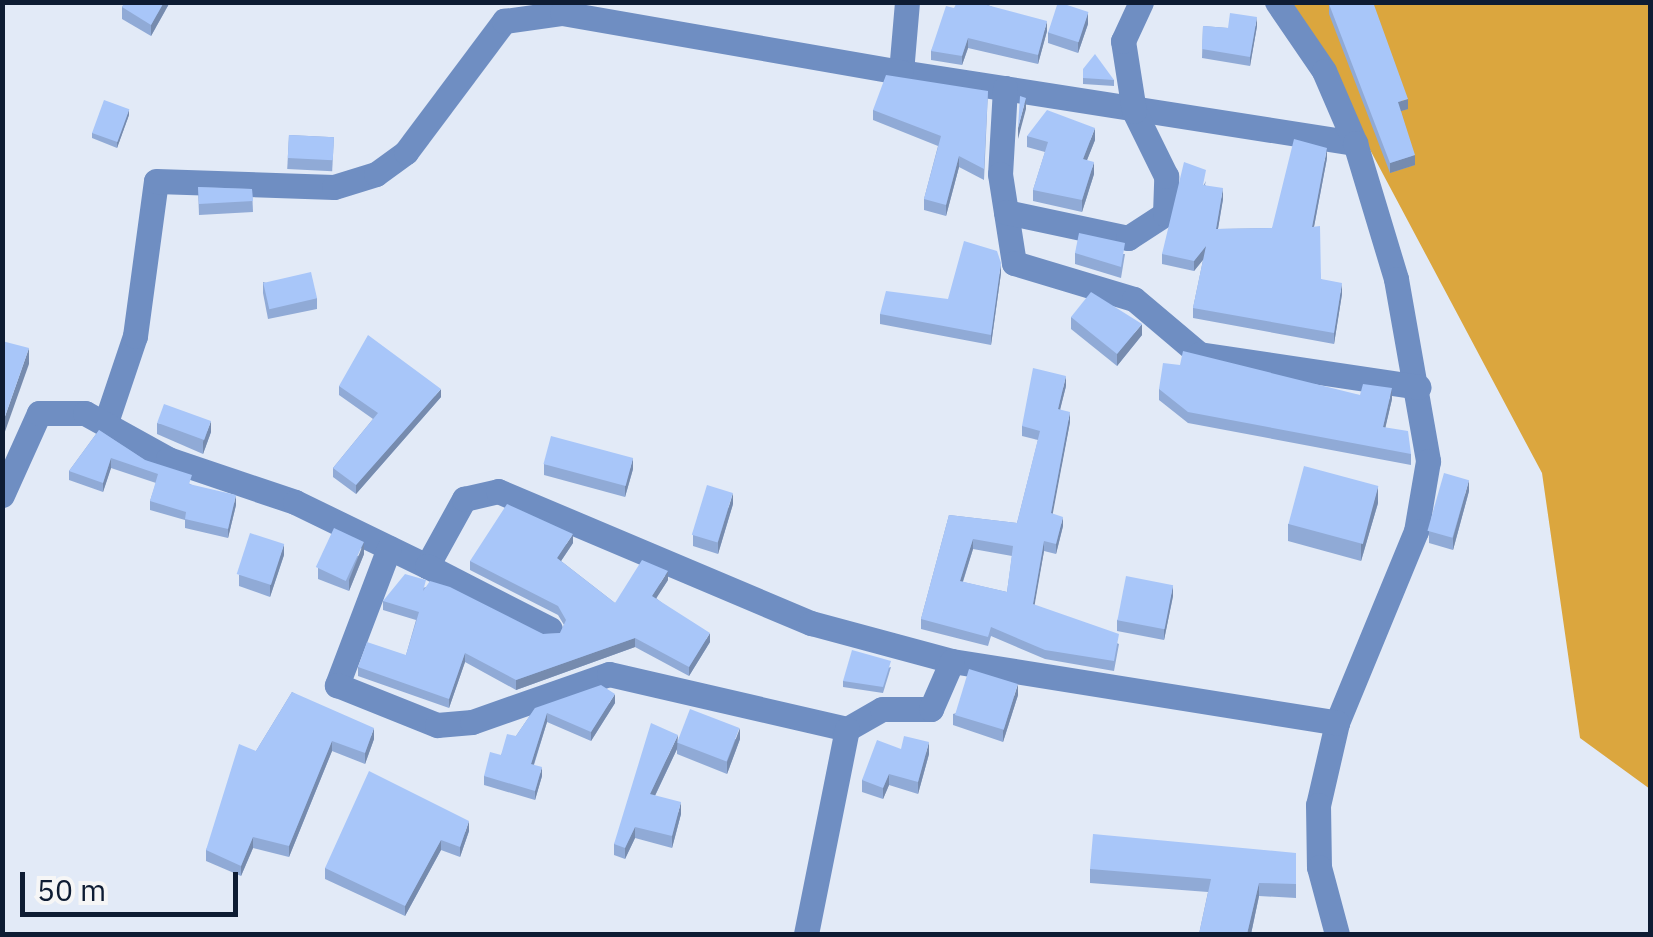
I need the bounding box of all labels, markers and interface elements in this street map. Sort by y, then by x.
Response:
scale bar [25,852,242,914]
text: 50 m [37,870,106,909]

